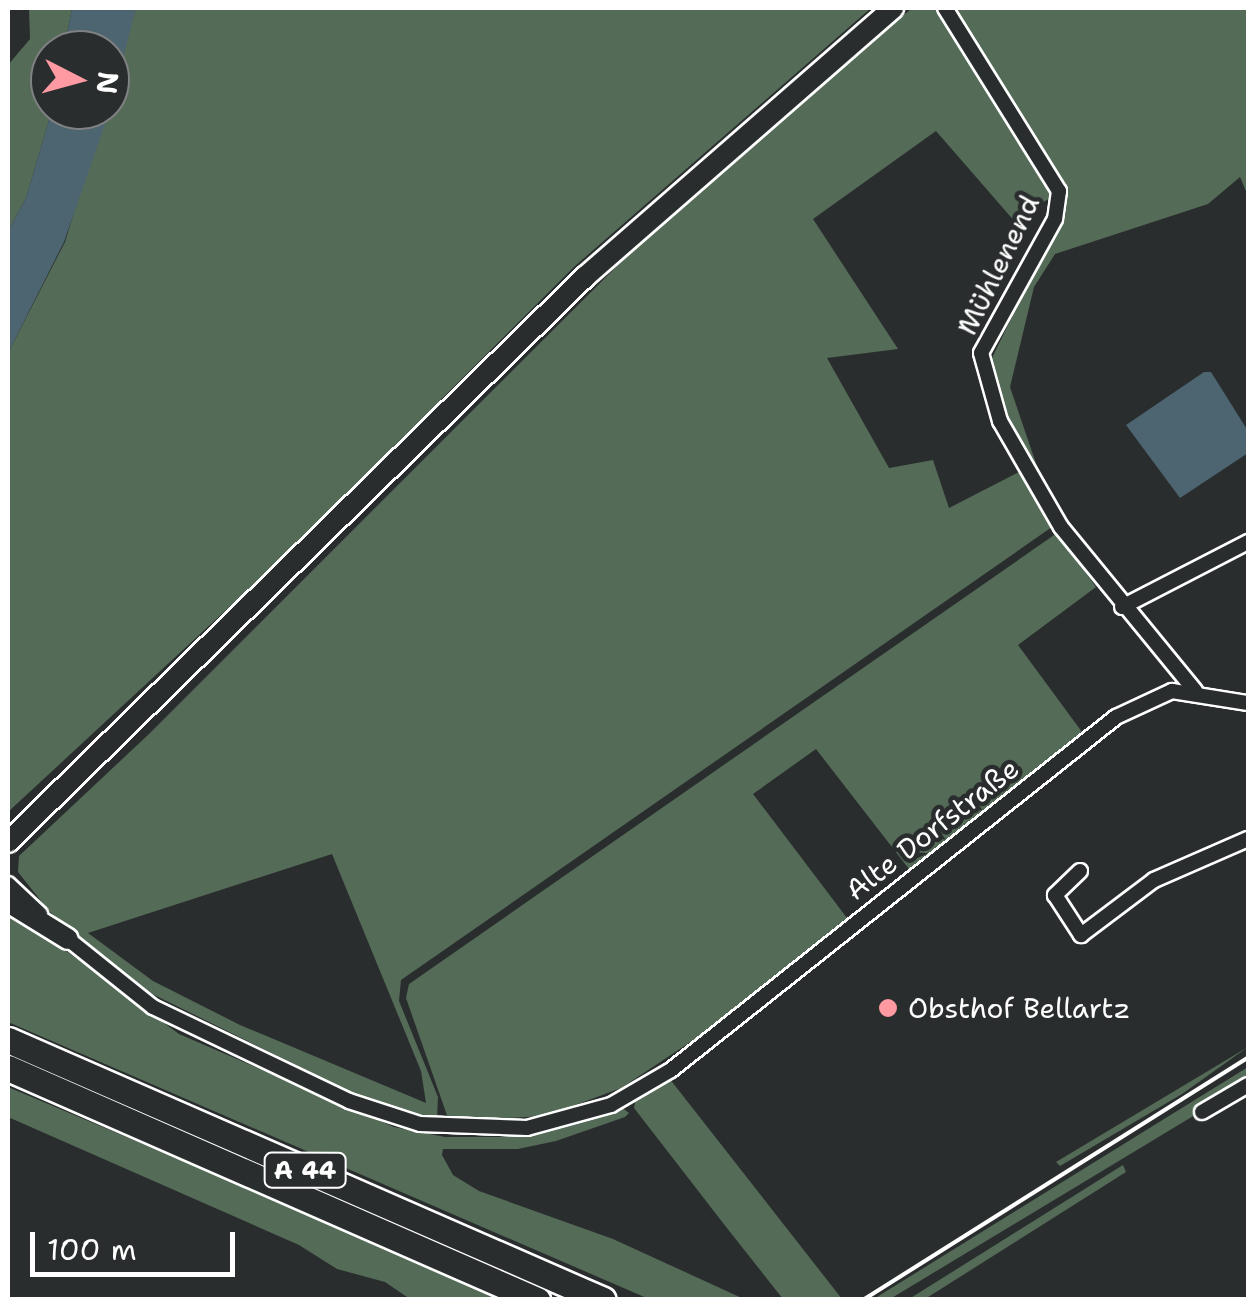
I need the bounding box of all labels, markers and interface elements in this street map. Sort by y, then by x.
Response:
north arrow [30,30,130,130]
text: N [88,70,128,96]
street label: Mühlenend [950,190,1046,340]
street label: Alte Dorfstraße [839,751,1025,907]
place label: Obsthof Bellartz [908,991,1130,1025]
marker: Obsthof Bellartz [877,997,899,1019]
road number: A 44 [262,1150,348,1190]
scale bar [35,1212,240,1274]
text: 100 m [47,1229,137,1270]

